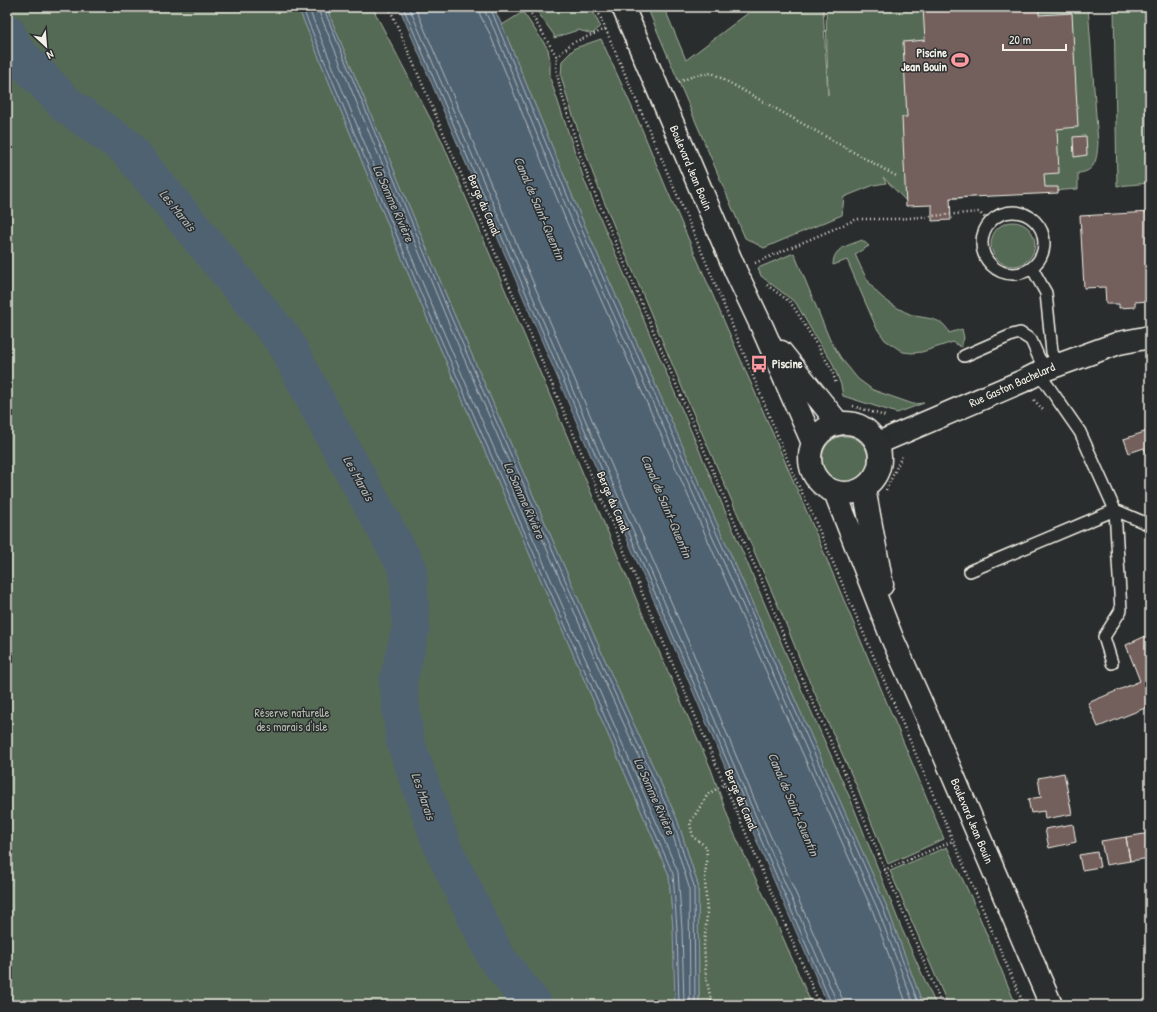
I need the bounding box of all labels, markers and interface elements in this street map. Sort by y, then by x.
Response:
north arrow [26,26,66,66]
scale bar [1003,26,1066,52]
text: 20 m [1009,31,1031,48]
place label: Piscine Jean Bouin [901,44,948,75]
text: N [45,47,56,63]
sports icon: Piscine Jean Bouin [950,50,970,70]
street label: Boulevard Jean Bouin [666,123,717,213]
water label: Canal de Saint-Quentin [510,154,570,263]
water label: La Somme Rivière [369,162,419,245]
street label: Berge du Canal [464,171,505,239]
water label: Les Marais [156,185,201,235]
bus stop icon: Piscine [749,354,769,374]
place label: Piscine [772,355,803,372]
street label: Rue Gaston Bachelard [966,358,1058,411]
water label: Les Marais [339,452,379,505]
water label: Canal de Saint-Quentin [637,452,697,561]
water label: La Somme Rivière [500,459,550,542]
street label: Berge du Canal [593,468,634,536]
park label: Réserve naturelle des marais d'Isle [255,704,330,735]
water label: Canal de Saint-Quentin [764,750,824,859]
water label: La Somme Rivière [630,755,680,838]
street label: Berge du Canal [721,766,762,834]
water label: Les Marais [408,770,441,823]
street label: Boulevard Jean Bouin [947,776,998,866]

